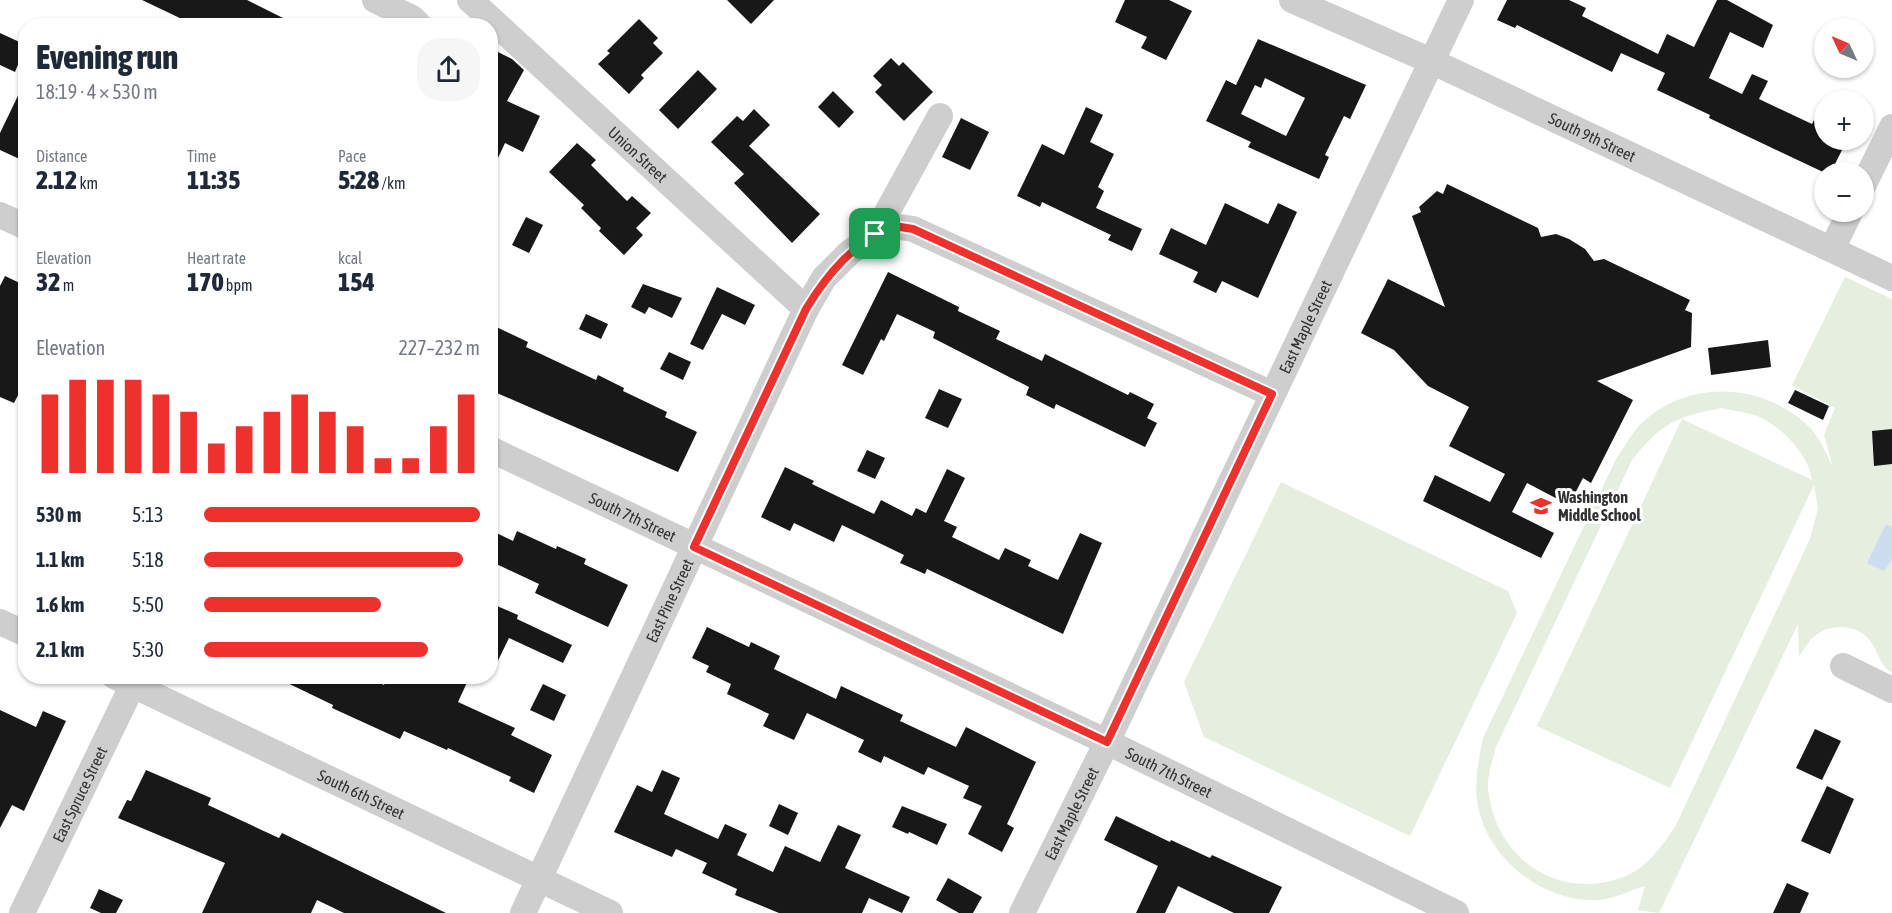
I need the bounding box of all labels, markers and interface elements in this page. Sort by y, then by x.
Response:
north arrow [1814,18,1874,78]
map controls [1814,18,1874,222]
text: Evening run [36,38,178,76]
button: share [417,38,480,101]
text: 18:19 · 4 × 530 m [36,80,158,103]
button: + [1814,90,1874,150]
street label: South 9th Street [1546,109,1639,165]
street label: Union Street [605,123,671,186]
text: Distance [36,147,87,165]
text: Time [187,147,216,165]
text: Pace [338,147,366,165]
button: − [1814,162,1874,222]
text: 2.12 [36,165,77,195]
text: 11:35 [187,165,241,195]
text: 5:28 [338,165,379,195]
text: km [77,174,98,192]
text: /km [379,174,405,192]
pin [849,208,900,259]
icon: arrive [858,217,891,250]
text: Elevation [36,249,91,267]
text: Heart rate [187,249,246,267]
text: kcal [338,249,362,267]
text: 32 [36,267,60,297]
text: 170 [187,267,224,297]
text: 154 [338,267,375,297]
text: m [60,276,74,294]
text: bpm [224,276,253,294]
street label: East Maple Street [1275,277,1335,376]
text: Elevation [36,336,105,359]
text: 227–232 m [398,336,480,359]
place label: Washington Middle School [1557,488,1642,524]
street label: South 7th Street [586,489,679,545]
school or university icon: Washington Middle School [1529,494,1553,518]
text: 530 m [36,503,81,526]
text: 5:13 [132,503,164,526]
text: 1.1 km [36,548,84,571]
text: 5:18 [132,548,164,571]
street label: East Pine Street [642,556,697,645]
text: 1.6 km [36,593,84,616]
text: 5:50 [132,593,164,616]
text: 2.1 km [36,638,84,661]
text: 5:30 [132,638,164,661]
street label: East Spruce Street [49,743,111,845]
street label: South 7th Street [1123,744,1215,801]
street label: East Maple Street [1041,764,1102,863]
street label: South 6th Street [315,766,408,823]

